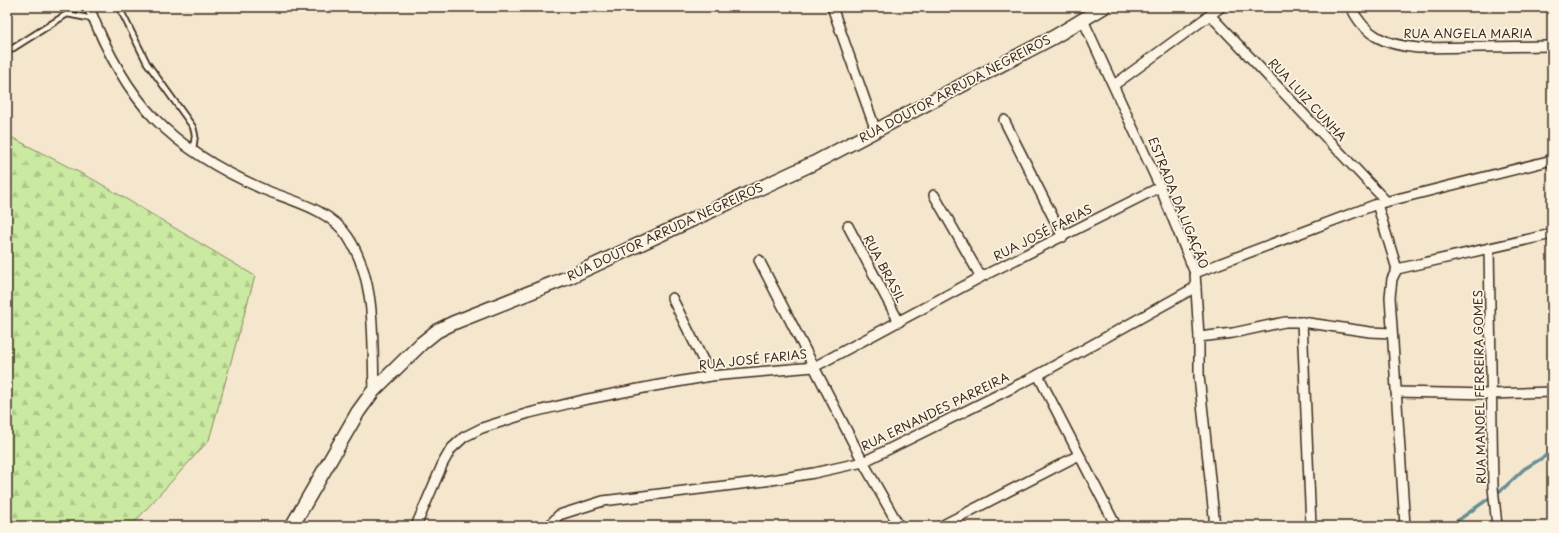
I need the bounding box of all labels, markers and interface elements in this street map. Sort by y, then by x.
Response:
street label: RUA ANGELA MARIA [1404,24,1532,42]
street label: RUA DOUTOR ARRUDA NEGREIROS [856,30,1054,146]
street label: RUA LUIZ CUNHA [1264,54,1351,145]
street label: ESTRADA DA LIGAÇÃO [1144,134,1214,271]
street label: RUA DOUTOR ARRUDA NEGREIROS [563,178,766,285]
street label: RUA JOSÉ FARIAS [990,199,1095,265]
street label: RUA BRASIL [859,231,910,306]
street label: RUA MANOEL FERREIRA GOMES [1468,290,1490,484]
street label: RUA JOSÉ FARIAS [698,344,808,374]
street label: RUA ERNANDES PARREIRA [858,367,1012,455]

